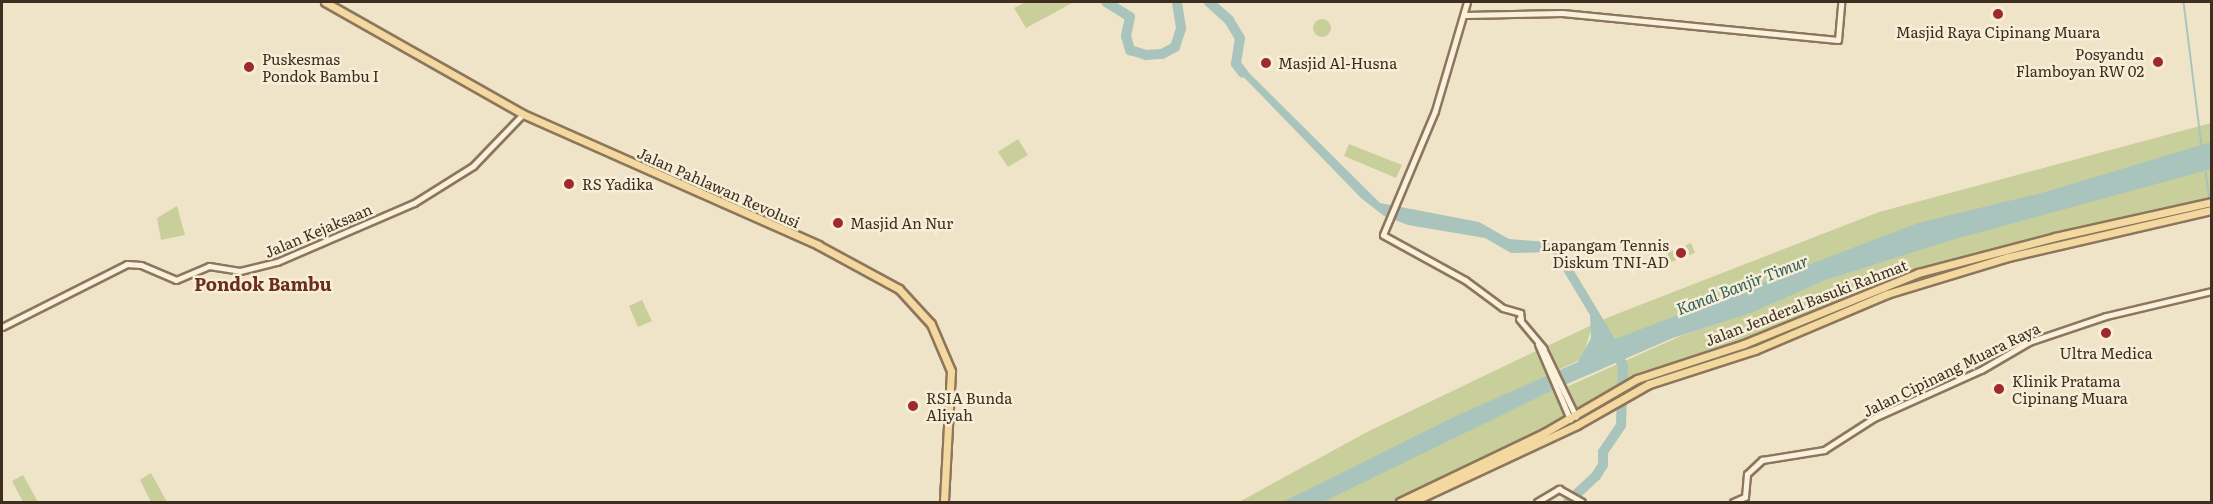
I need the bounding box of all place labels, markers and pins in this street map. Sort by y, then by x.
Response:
marker: Masjid Raya Cipinang Muara [1991,7,2005,21]
place label: Masjid Raya Cipinang Muara [1896,23,2100,41]
place label: Posyandu Flamboyan RW 02 [2016,44,2144,79]
place label: Puskesmas Pondok Bambu I [262,49,379,84]
marker: Posyandu Flamboyan RW 02 [2149,53,2167,71]
place label: Masjid Al-Husna [1278,54,1397,72]
marker: Masjid Al-Husna [1259,56,1273,70]
marker: Puskesmas Pondok Bambu I [240,58,258,76]
marker: RS Yadika [560,175,578,193]
place label: RS Yadika [582,175,653,193]
place label: Masjid An Nur [850,214,953,232]
marker: Masjid An Nur [831,216,845,230]
place label: Lapangam Tennis Diskum TNI-AD [1542,235,1669,270]
marker: Lapangam Tennis Diskum TNI-AD [1674,246,1688,260]
marker: Ultra Medica [2097,324,2115,342]
place label: Ultra Medica [2059,344,2153,362]
place label: Klinik Pratama Cipinang Muara [2012,371,2128,406]
marker: Klinik Pratama Cipinang Muara [1990,380,2008,398]
place label: RSIA Bunda Aliyah [926,388,1012,423]
marker: RSIA Bunda Aliyah [904,397,922,415]

